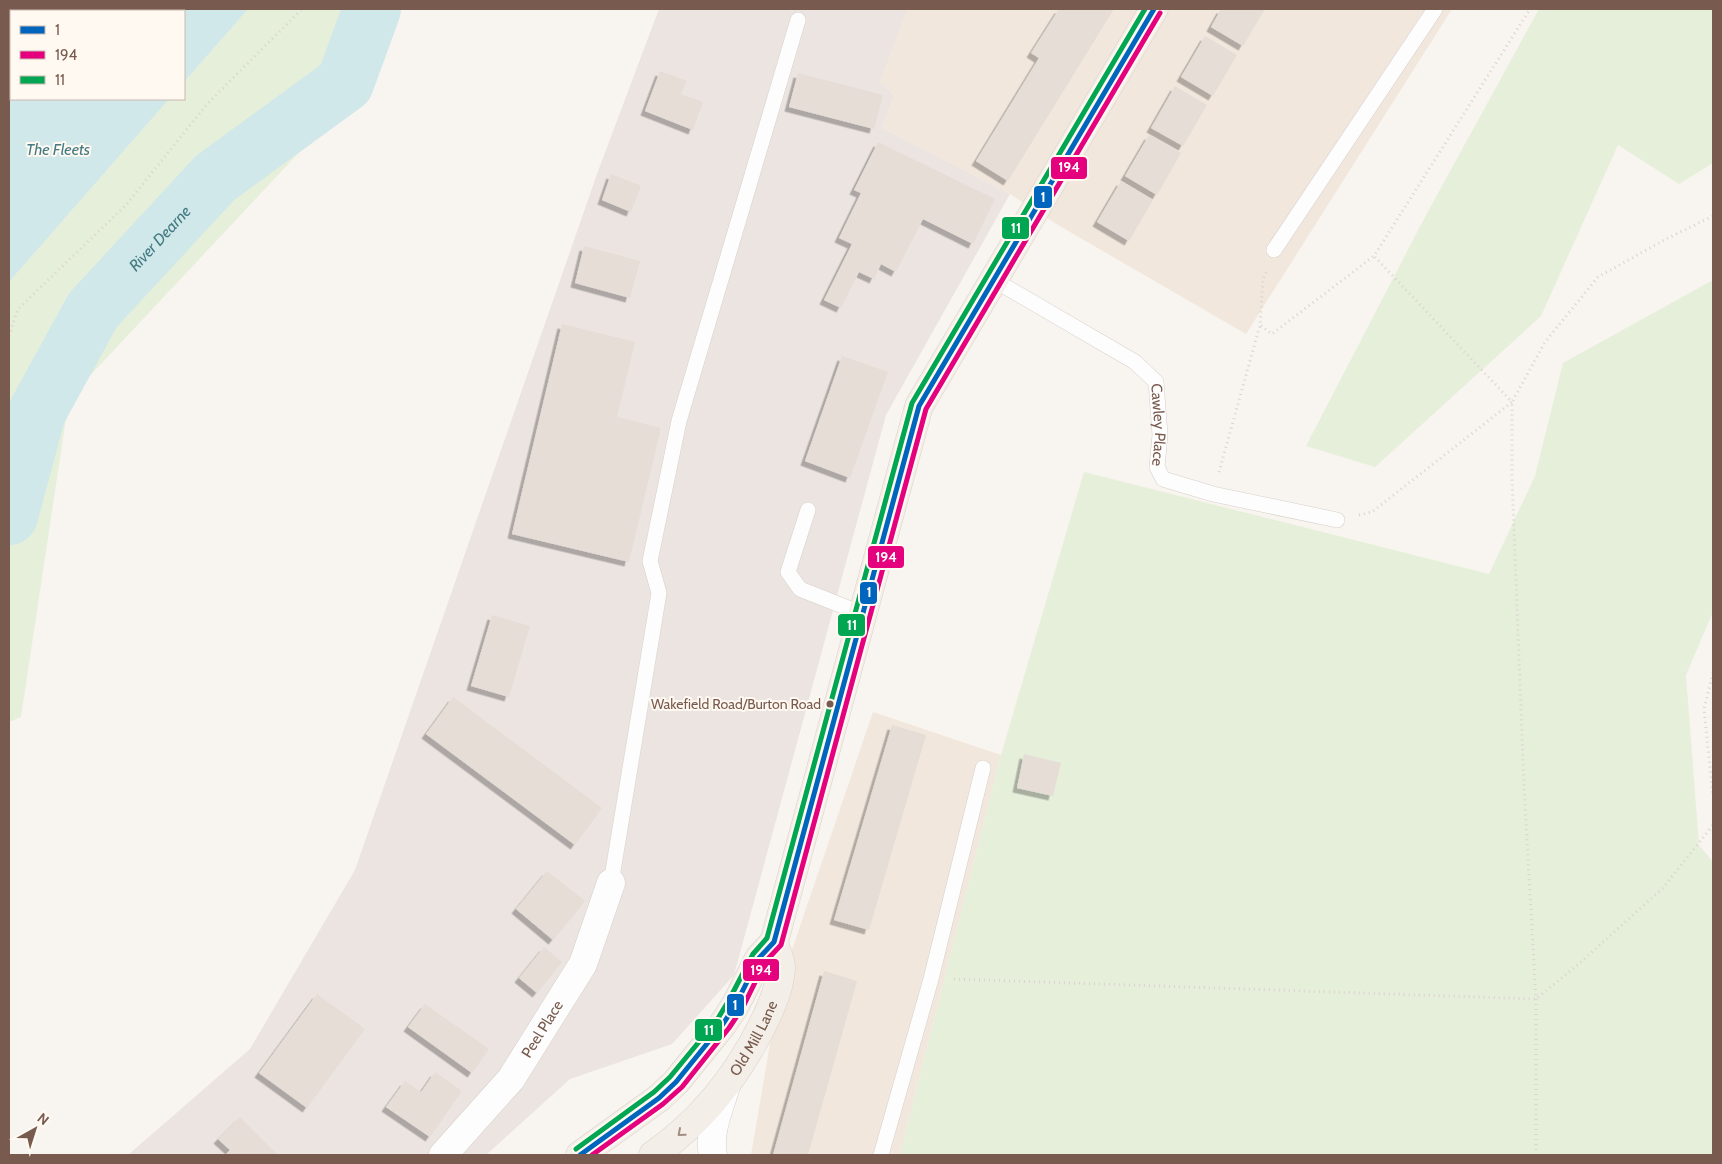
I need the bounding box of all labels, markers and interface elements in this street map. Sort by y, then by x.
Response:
legend [10,10,185,100]
text: 1 [55,21,60,39]
text: 194 [55,46,77,64]
text: 11 [55,71,65,89]
water label: The Fleets [26,140,90,159]
line badge: 194 [1050,156,1088,180]
text: 194 [1058,158,1080,176]
line badge: 1 [1033,185,1053,209]
text: 1 [1040,188,1046,206]
water label: River Dearne [125,201,194,275]
line badge: 11 [1001,216,1030,240]
text: 11 [1011,219,1021,237]
street label: Cawley Place [1147,383,1169,467]
line badge: 194 [867,545,905,569]
text: 194 [875,548,897,566]
line badge: 1 [859,581,878,605]
text: 1 [866,583,872,601]
line badge: 11 [837,613,866,637]
text: 11 [847,616,857,634]
place label: Wakefield Road/Burton Road [651,695,821,713]
marker: Wakefield Road/Burton Road [825,699,835,709]
line badge: 194 [742,958,780,982]
text: 194 [750,961,772,979]
line badge: 1 [726,993,745,1017]
text: 1 [732,996,738,1014]
street label: Peel Place [518,997,567,1061]
street label: Old Mill Lane [726,998,781,1079]
line badge: 11 [694,1018,723,1042]
text: 11 [704,1021,714,1039]
north arrow [10,1104,60,1154]
text: N [34,1109,53,1129]
one-way arrow [677,1127,686,1136]

